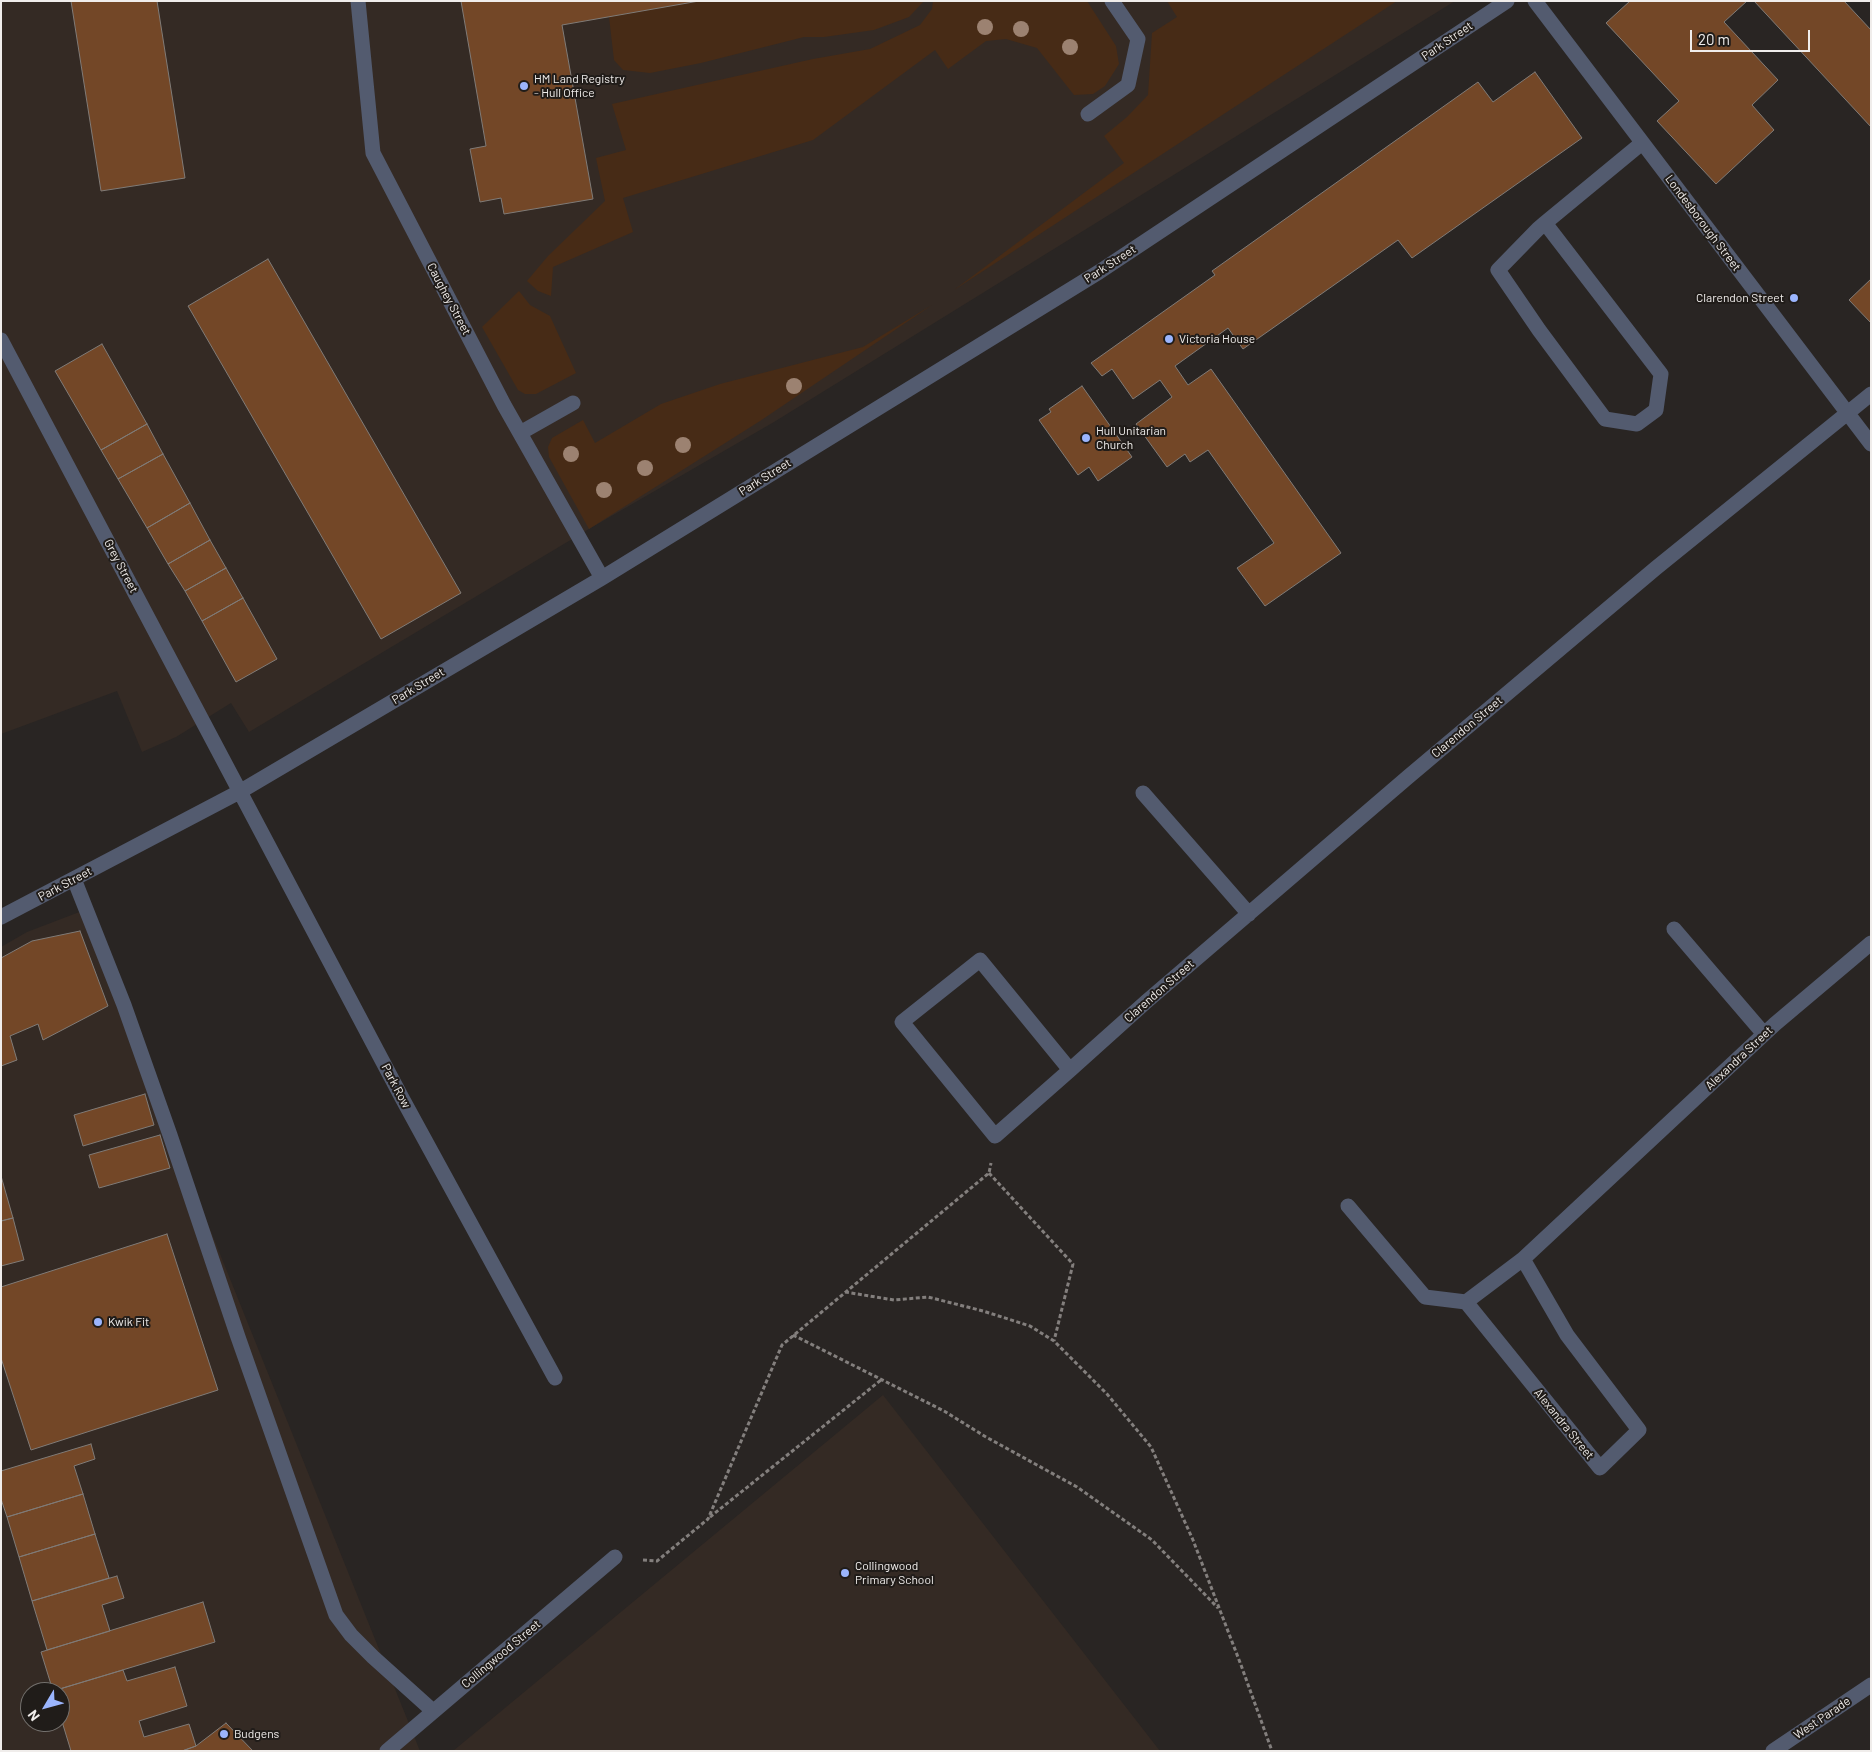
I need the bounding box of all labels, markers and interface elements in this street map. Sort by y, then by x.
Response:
street label: Park Street [1419,19,1475,63]
scale bar [1692,20,1812,52]
text: 20 m [1698,30,1730,48]
place label: HM Land Registry - Hull Office [534,72,625,100]
marker: HM Land Registry - Hull Office [518,80,530,92]
street label: Londesborough Street [1662,172,1744,274]
street label: Park Street [1081,242,1139,286]
street label: Caughey Street [424,261,474,337]
place label: Clarendon Street [1696,291,1784,305]
marker: Clarendon Street [1788,292,1800,304]
place label: Victoria House [1179,332,1255,346]
marker: Victoria House [1163,333,1175,345]
place label: Hull Unitarian Church [1096,424,1166,452]
marker: Hull Unitarian Church [1080,432,1092,444]
street label: Park Street [736,455,794,499]
street label: Grey Street [101,537,141,595]
street label: Park Street [389,665,447,707]
street label: Clarendon Street [1429,693,1505,761]
street label: Park Street [36,864,94,904]
street label: Clarendon Street [1121,957,1197,1025]
street label: Alexandra Street [1702,1023,1776,1093]
street label: Park Row [378,1061,414,1111]
place label: Kwik Fit [108,1315,149,1329]
marker: Kwik Fit [92,1316,104,1328]
street label: Alexandra Street [1531,1386,1597,1462]
place label: Collingwood Primary School [855,1559,934,1587]
marker: Collingwood Primary School [839,1567,851,1579]
street label: Collingwood Street [459,1617,543,1691]
north arrow [20,1682,70,1732]
street label: West Parade [1791,1694,1853,1742]
text: N [24,1707,43,1725]
place label: Budgens [234,1727,279,1741]
marker: Budgens [218,1728,230,1740]

